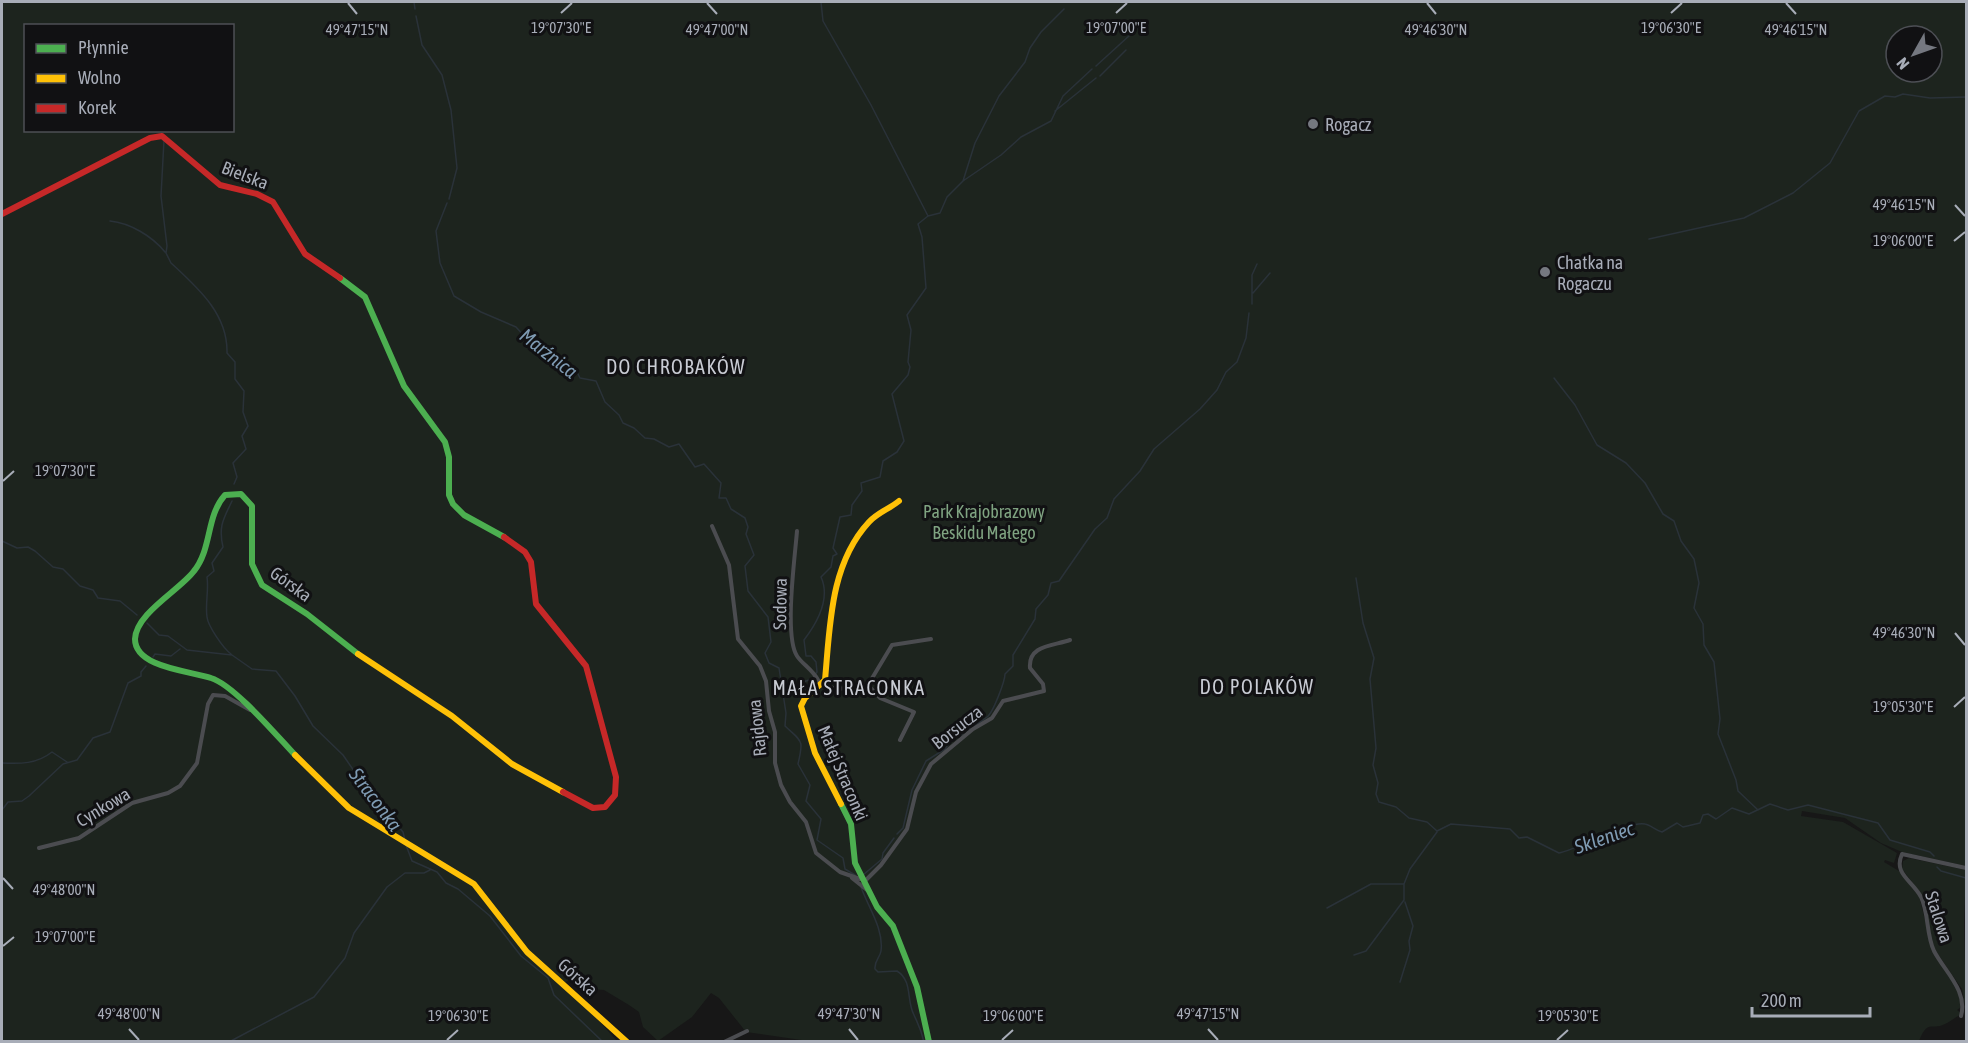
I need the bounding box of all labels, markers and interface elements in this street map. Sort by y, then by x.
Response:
text: 19°07'30"E [531,19,592,36]
text: 19°07'00"E [1086,19,1147,36]
text: 19°06'30"E [1641,19,1702,36]
text: 49°47'15"N [326,21,388,38]
text: 49°47'00"N [686,21,748,38]
text: 49°46'30"N [1405,21,1467,38]
text: 49°46'15"N [1765,21,1827,38]
legend [24,24,234,132]
north arrow [1884,24,1944,84]
text: Płynnie [78,37,129,58]
text: N [1893,54,1912,73]
text: Wolno [78,67,121,88]
text: Korek [78,97,116,118]
place label: Rogacz [1325,114,1372,135]
marker: Rogacz [1306,117,1320,131]
street label: Bielska [219,157,271,193]
text: 49°46'15"N [1873,196,1935,213]
text: 19°06'00"E [1873,232,1934,249]
place label: Chatka na Rogaczu [1557,252,1623,294]
marker: Chatka na Rogaczu [1538,265,1552,279]
water label: Marźnica [516,323,582,383]
district label: DO CHROBAKÓW [606,355,746,378]
text: 19°07'30"E [35,462,96,479]
park label: Park Krajobrazowy Beskidu Małego [923,501,1045,543]
street label: Górska [266,562,316,606]
street label: Sodowa [769,578,791,630]
text: 49°46'30"N [1873,624,1935,641]
district label: DO POLAKÓW [1200,675,1314,698]
district label: MAŁA STRACONKA [772,676,926,699]
street label: Rajdowa [744,698,770,758]
text: 19°05'30"E [1873,698,1934,715]
street label: Borsucza [927,701,987,753]
street label: Małej Straconki [814,722,872,824]
water label: Straconka [344,762,407,835]
street label: Cynkowa [72,783,134,831]
water label: Skleniec [1570,816,1637,858]
text: 49°48'00"N [33,881,95,898]
street label: Stalowa [1921,889,1957,945]
text: 19°07'00"E [35,928,96,945]
street label: Górska [554,954,602,1000]
scale bar [1752,980,1870,1018]
text: 200 m [1761,990,1802,1011]
text: 49°48'00"N [98,1005,160,1022]
text: 49°47'30"N [818,1005,880,1022]
text: 49°47'15"N [1177,1005,1239,1022]
text: 19°06'30"E [428,1007,489,1024]
text: 19°06'00"E [983,1007,1044,1024]
text: 19°05'30"E [1538,1007,1599,1024]

